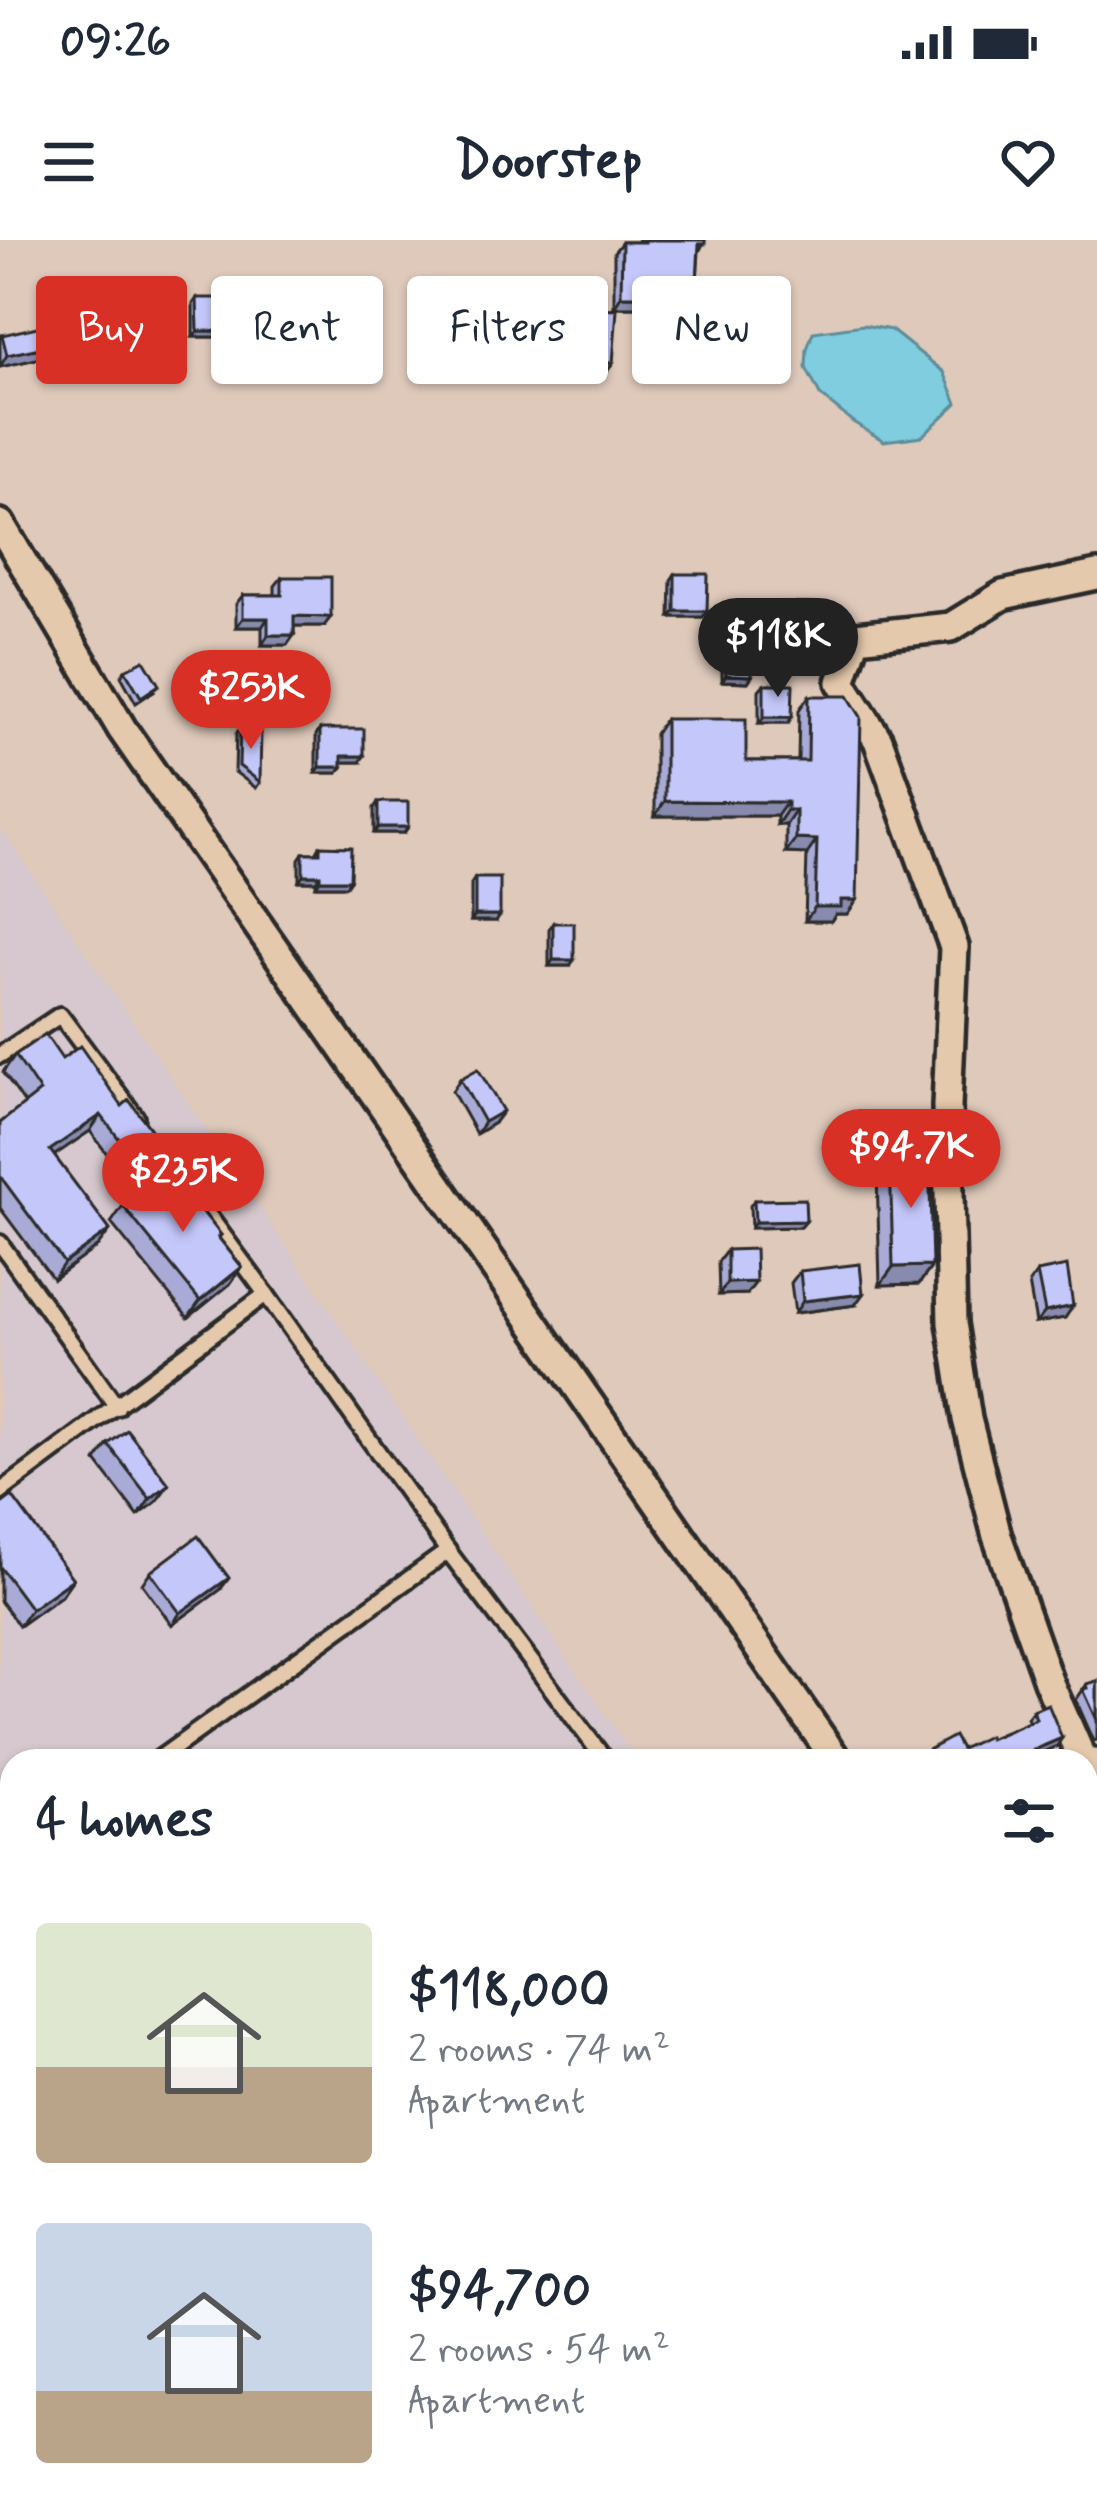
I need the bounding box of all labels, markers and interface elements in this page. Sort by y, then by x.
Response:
text: 09:26 [60,13,171,72]
text: Doorstep [454,127,643,198]
icon: menu [36,129,102,195]
icon: heart [995,129,1061,195]
chip: Buy [36,276,187,384]
chip: Rent [211,276,383,384]
chip: Filters [407,276,608,384]
chip: New [632,276,791,384]
pin: $118K [694,598,862,700]
text: $118K [725,611,831,662]
pin: $253K [167,650,335,752]
text: $253K [198,663,304,714]
pin: $94.7K [813,1109,1009,1211]
text: $94.7K [848,1122,974,1173]
pin: $235K [99,1133,267,1235]
text: $235K [129,1146,237,1197]
text: 4 homes [36,1788,213,1854]
icon: filters [996,1788,1062,1854]
text: $118,000 [408,1959,610,2025]
icon: home [132,1971,276,2115]
text: 2 rooms · 74 m² [408,2025,670,2076]
text: Apartment [408,2076,585,2127]
text: $94,700 [408,2259,591,2325]
icon: home [132,2271,276,2415]
text: 2 rooms · 54 m² [408,2325,670,2376]
text: Apartment [408,2376,585,2427]

